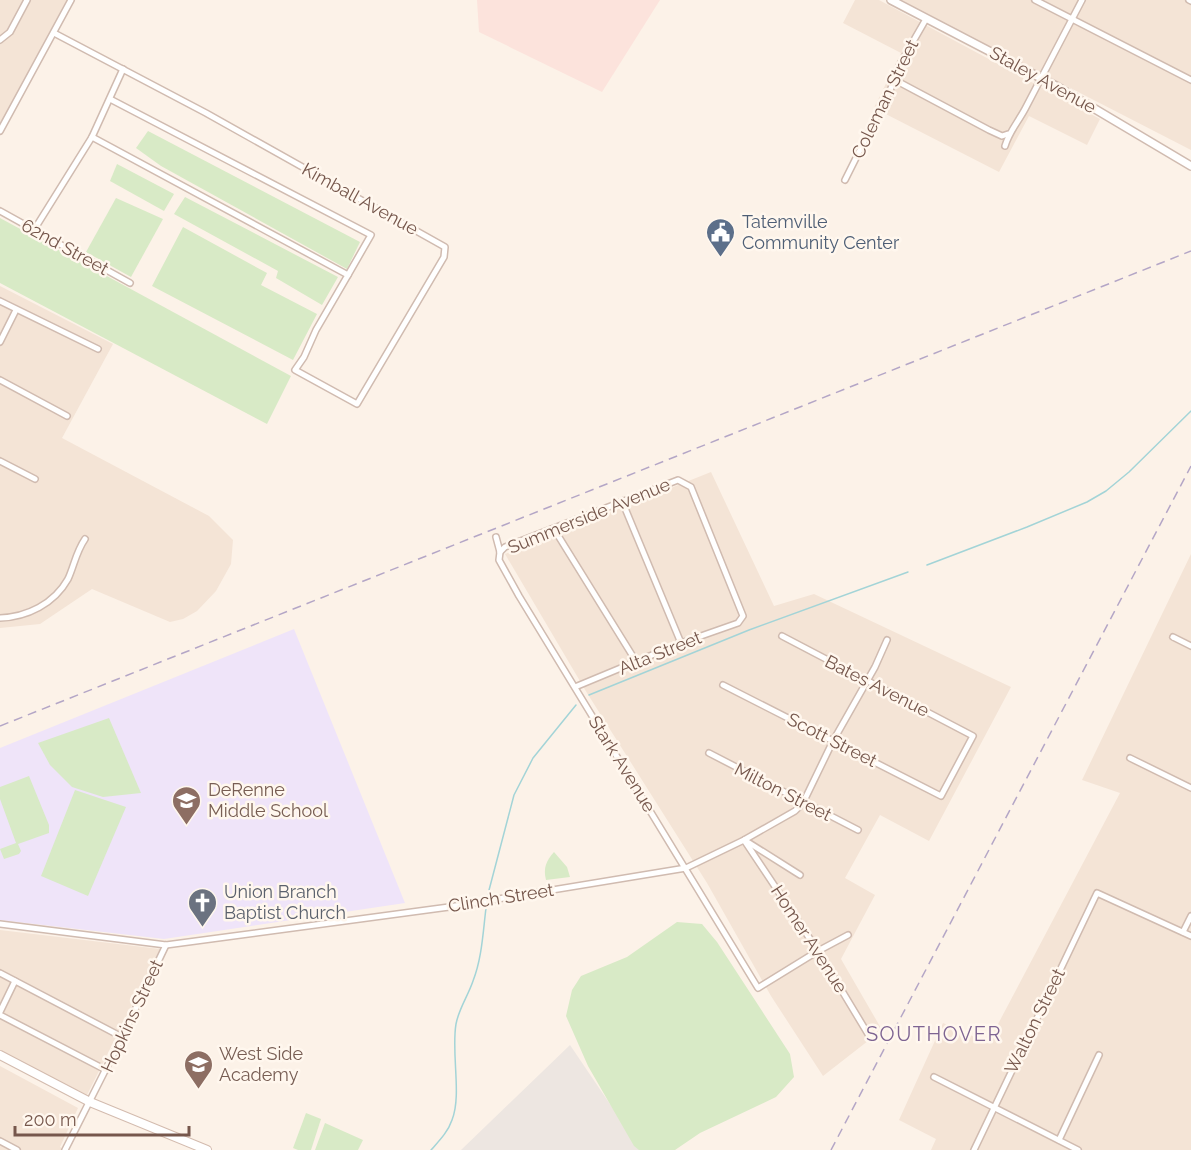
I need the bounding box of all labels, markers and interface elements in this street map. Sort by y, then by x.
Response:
street label: Coleman Street [847,36,922,162]
street label: Staley Avenue [986,42,1100,118]
street label: Kimball Avenue [299,158,422,239]
place label: Tatemville Community Center [742,211,900,253]
street label: 62nd Street [18,214,112,279]
public building icon: Tatemville Community Center [705,216,737,258]
street label: Summerside Avenue [505,473,673,558]
street label: Alta Street [615,626,704,679]
street label: Bates Avenue [822,650,933,721]
street label: Scott Street [784,708,881,771]
street label: Stark Avenue [584,712,661,816]
street label: Milton Street [731,758,835,825]
place label: DeRenne Middle School [208,779,328,821]
school or university icon: DeRenne Middle School [171,784,203,826]
street label: Clinch Street [447,879,555,916]
place label: Union Branch Baptist Church [224,881,346,923]
street label: Homer Avenue [767,881,852,997]
church icon: Union Branch Baptist Church [187,886,219,928]
street label: Hopkins Street [96,956,167,1076]
street label: Walton Street [1000,965,1069,1077]
district label: SOUTHOVER [866,1022,1002,1046]
place label: West Side Academy [219,1043,304,1085]
school or university icon: West Side Academy [182,1048,214,1090]
scale bar [15,1099,189,1137]
text: 200 m [24,1109,77,1130]

